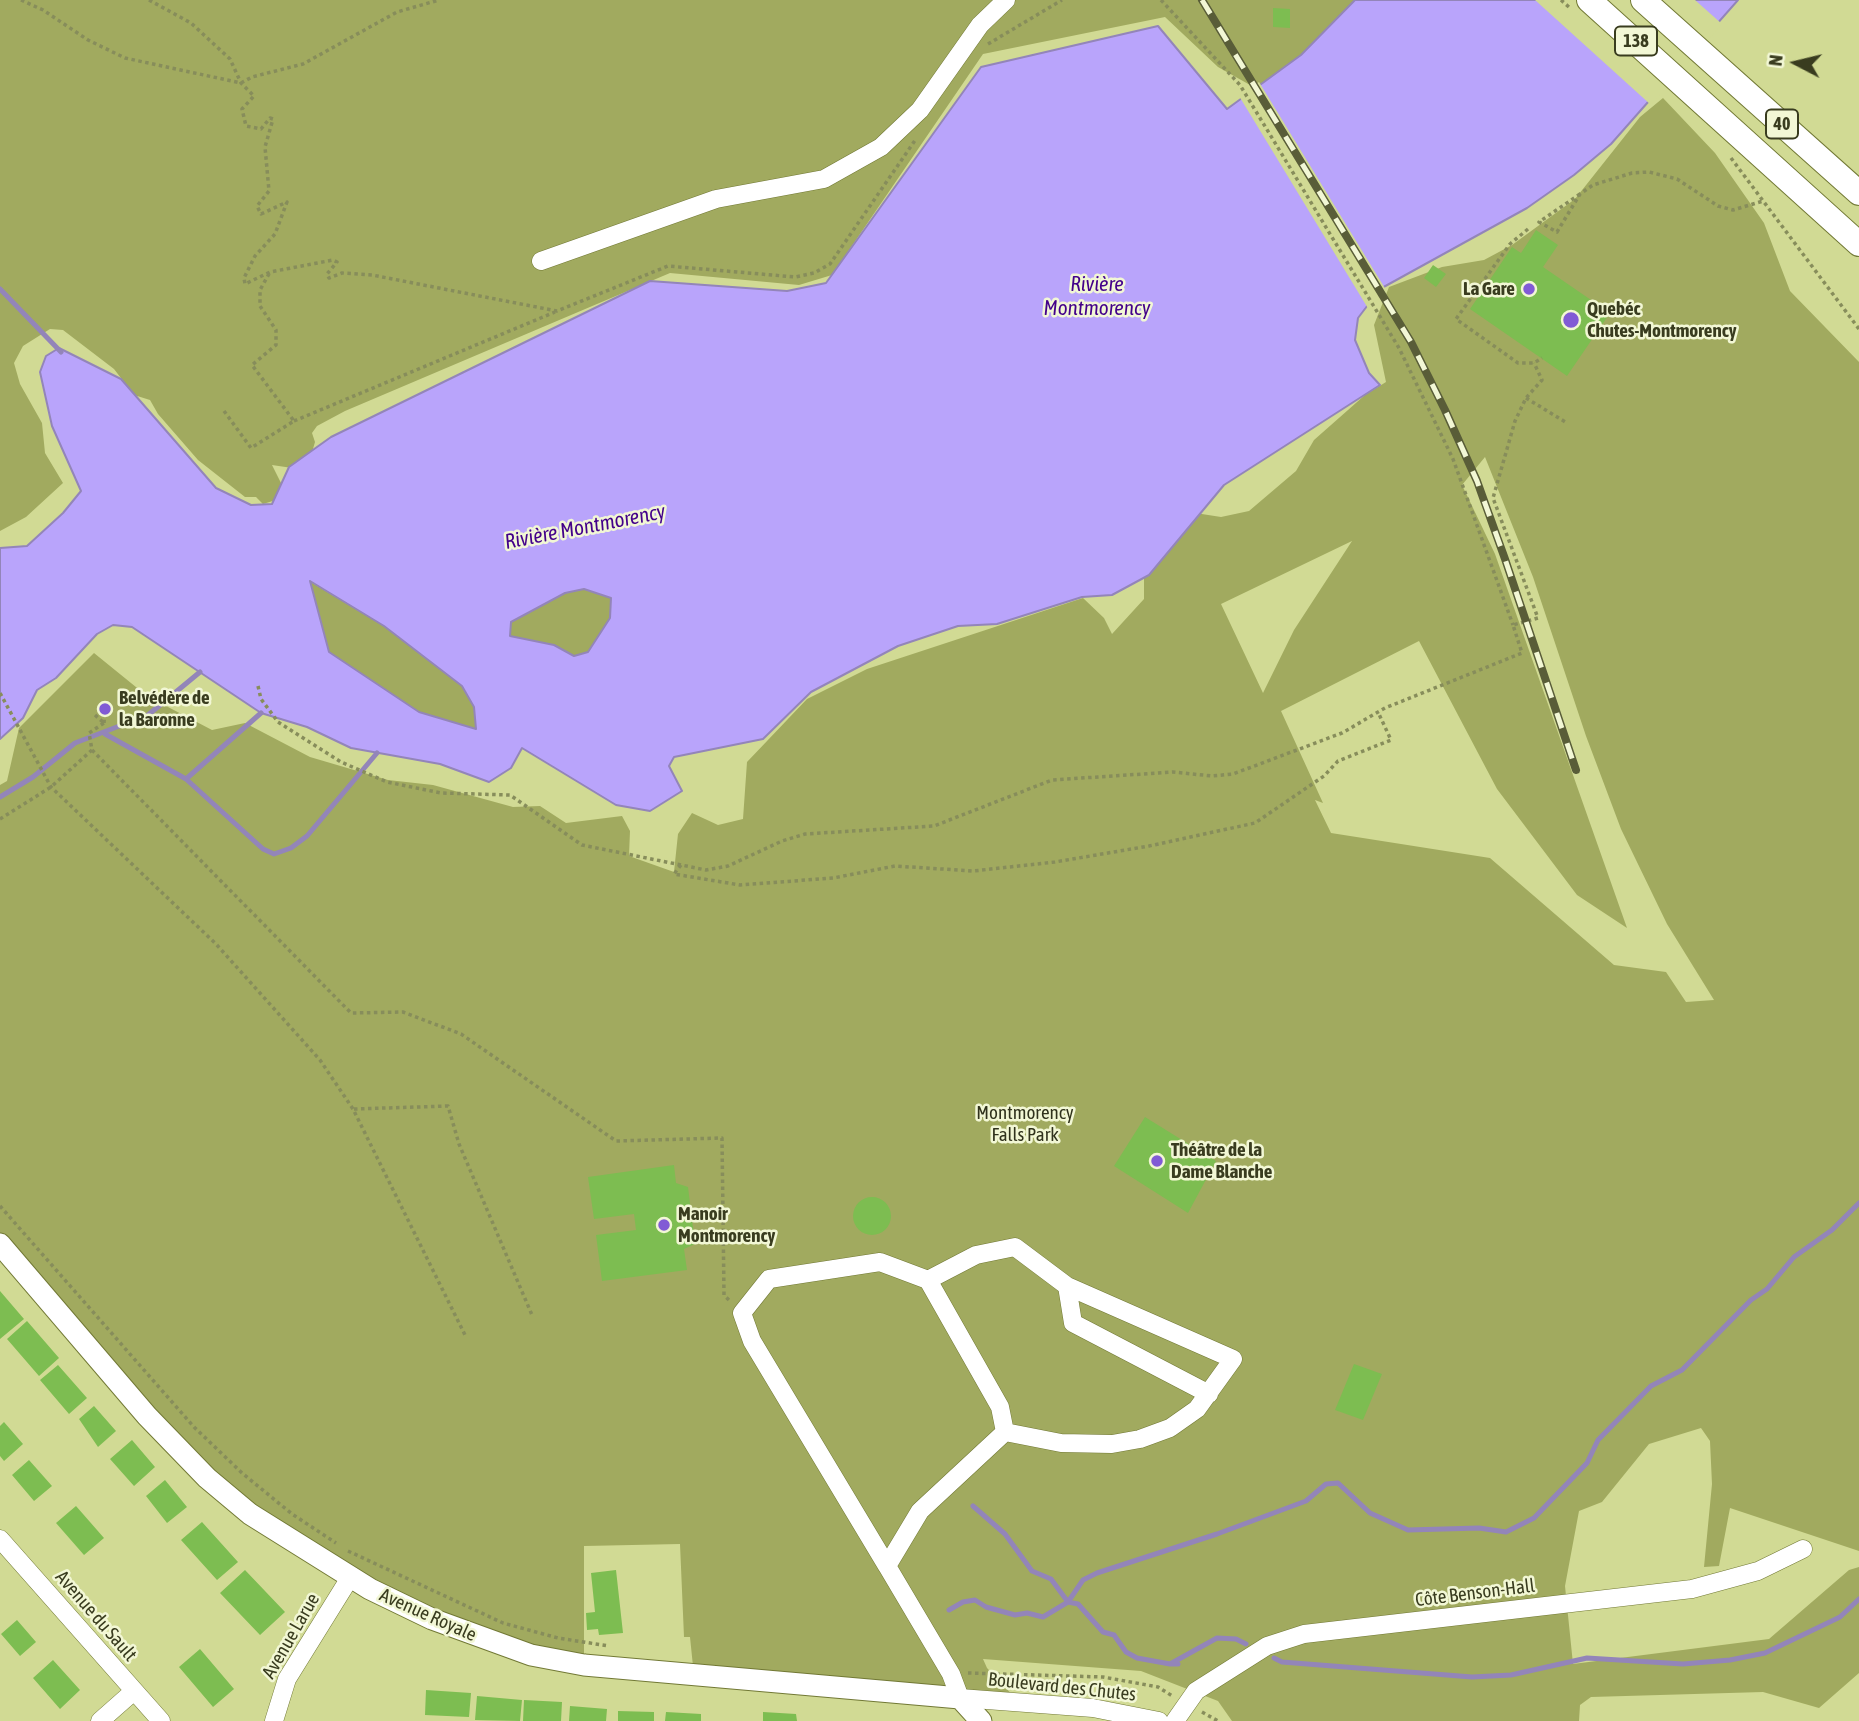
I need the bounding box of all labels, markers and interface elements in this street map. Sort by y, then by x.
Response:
road number: 138 [1615,26,1657,56]
north arrow [1761,28,1831,98]
text: N [1764,54,1787,67]
road number: 40 [1766,110,1798,139]
water label: Rivière Montmorency [1044,271,1150,321]
place label: La Gare [1463,278,1515,300]
marker: La Gare [1521,281,1537,297]
place label: Quebéc Chutes-Montmorency [1587,298,1737,342]
marker: Quebéc Chutes-Montmorency [1561,310,1581,330]
water label: Rivière Montmorency [502,499,668,555]
place label: Belvédère de la Baronne [119,687,210,731]
marker: Belvédère de la Baronne [97,701,113,717]
park label: Montmorency Falls Park [976,1102,1074,1146]
place label: Théâtre de la Dame Blanche [1171,1139,1272,1183]
marker: Théâtre de la Dame Blanche [1149,1153,1165,1169]
place label: Manoir Montmorency [678,1203,775,1247]
marker: Manoir Montmorency [656,1217,672,1233]
street label: Avenue du Sault [50,1566,142,1666]
street label: Côte Benson-Hall [1414,1574,1536,1612]
street label: Avenue Royale [376,1584,480,1646]
street label: Avenue Larue [257,1589,325,1683]
street label: Boulevard des Chutes [987,1668,1137,1706]

